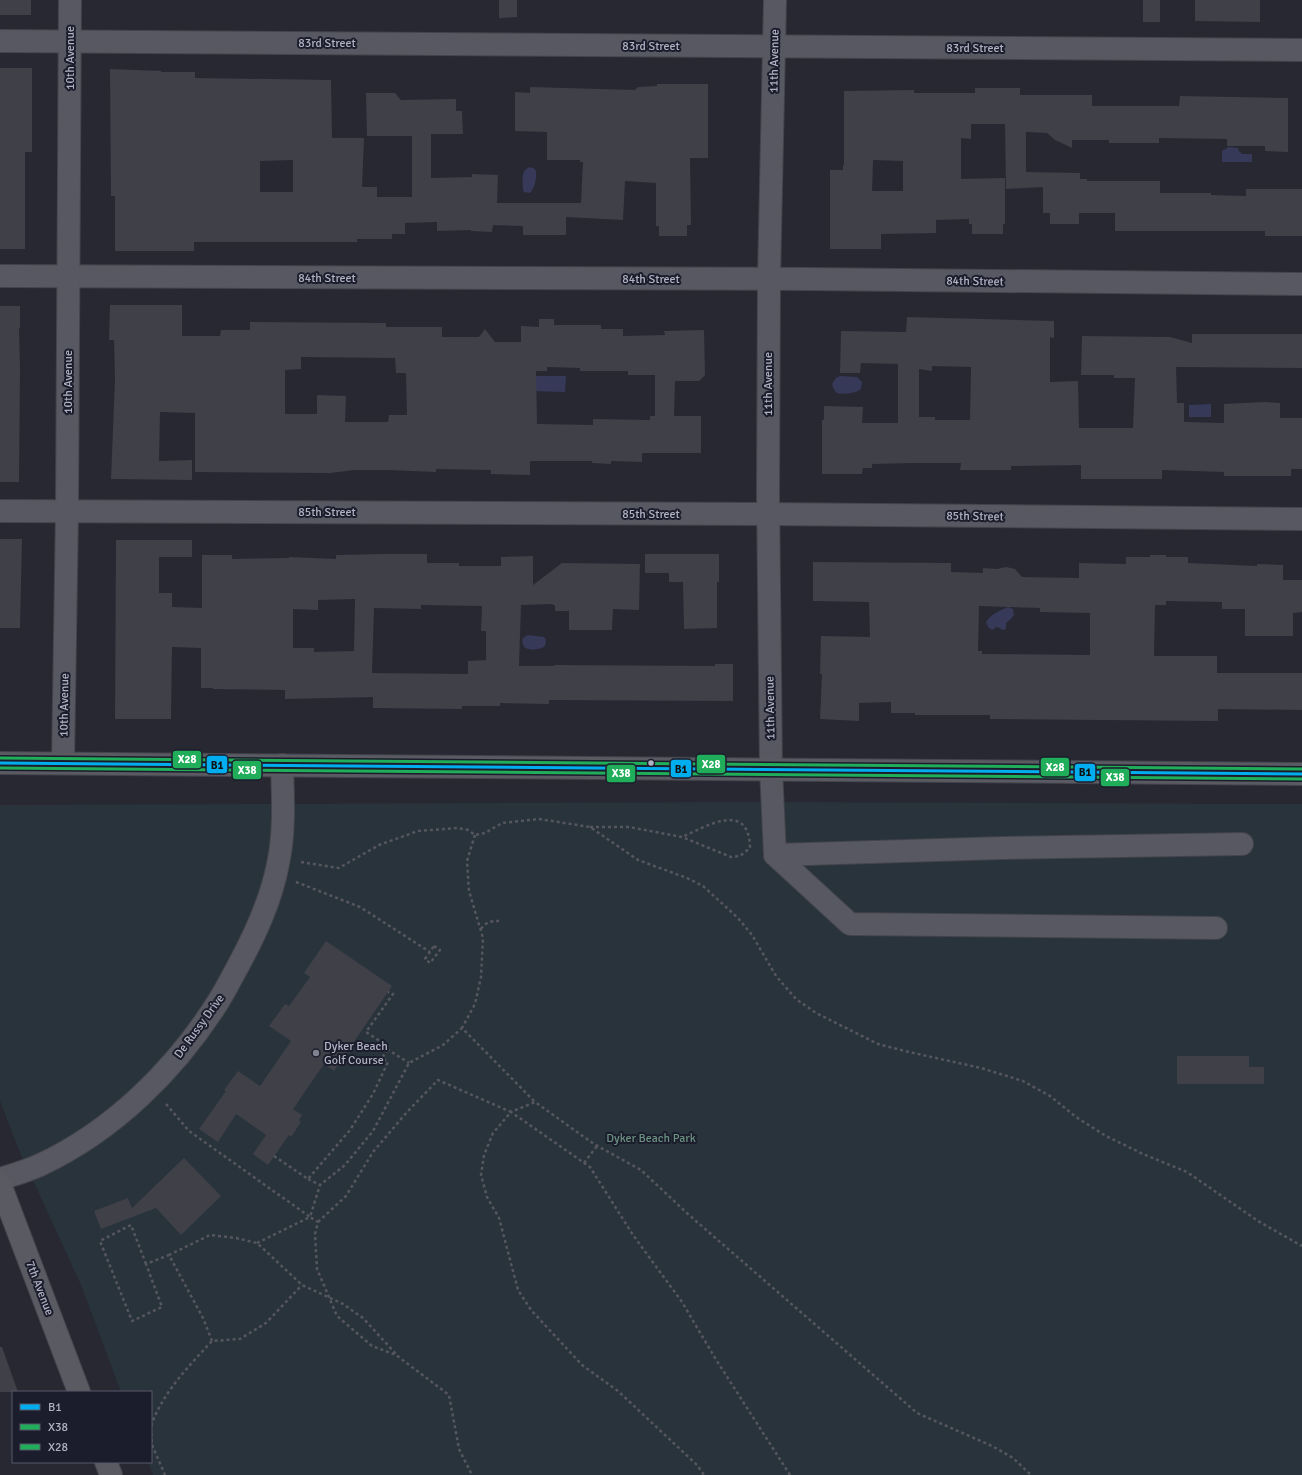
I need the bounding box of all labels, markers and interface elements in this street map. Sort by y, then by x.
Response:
street label: 10th Avenue [63,26,78,90]
street label: 11th Avenue [766,29,783,93]
street label: 83rd Street [298,36,356,51]
street label: 83rd Street [622,39,680,54]
street label: 83rd Street [946,41,1004,56]
street label: 84th Street [298,271,356,286]
street label: 84th Street [622,272,680,287]
street label: 84th Street [946,273,1004,290]
street label: 10th Avenue [61,350,76,414]
street label: 11th Avenue [761,352,776,416]
street label: 85th Street [298,505,356,520]
street label: 85th Street [622,507,680,522]
street label: 85th Street [946,508,1004,525]
street label: 10th Avenue [56,673,73,737]
street label: 11th Avenue [762,676,779,740]
line badge: X28 [172,750,202,769]
text: X28 [178,753,196,766]
line badge: X28 [696,754,726,774]
line badge: B1 [206,755,228,774]
line badge: X28 [1040,757,1070,777]
unlabelled marker [646,758,656,768]
text: X28 [702,758,720,771]
text: B1 [211,759,223,772]
line badge: B1 [670,759,692,778]
line badge: X38 [232,760,262,780]
text: X28 [1046,761,1064,774]
text: B1 [675,763,687,776]
line badge: B1 [1074,763,1096,782]
text: X38 [238,764,256,777]
line badge: X38 [606,764,636,783]
text: B1 [1079,766,1091,779]
text: X38 [612,767,630,780]
line badge: X38 [1100,768,1130,787]
text: X38 [1106,771,1124,784]
street label: De Russy Drive [171,991,228,1061]
place label: Dyker Beach Golf Course [324,1039,388,1068]
marker: Dyker Beach Golf Course [311,1048,321,1058]
park label: Dyker Beach Park [606,1131,696,1146]
street label: 7th Avenue [22,1259,57,1318]
legend [12,1391,152,1463]
text: B1 [48,1400,62,1415]
text: X38 [48,1420,68,1435]
text: X28 [48,1440,68,1455]

